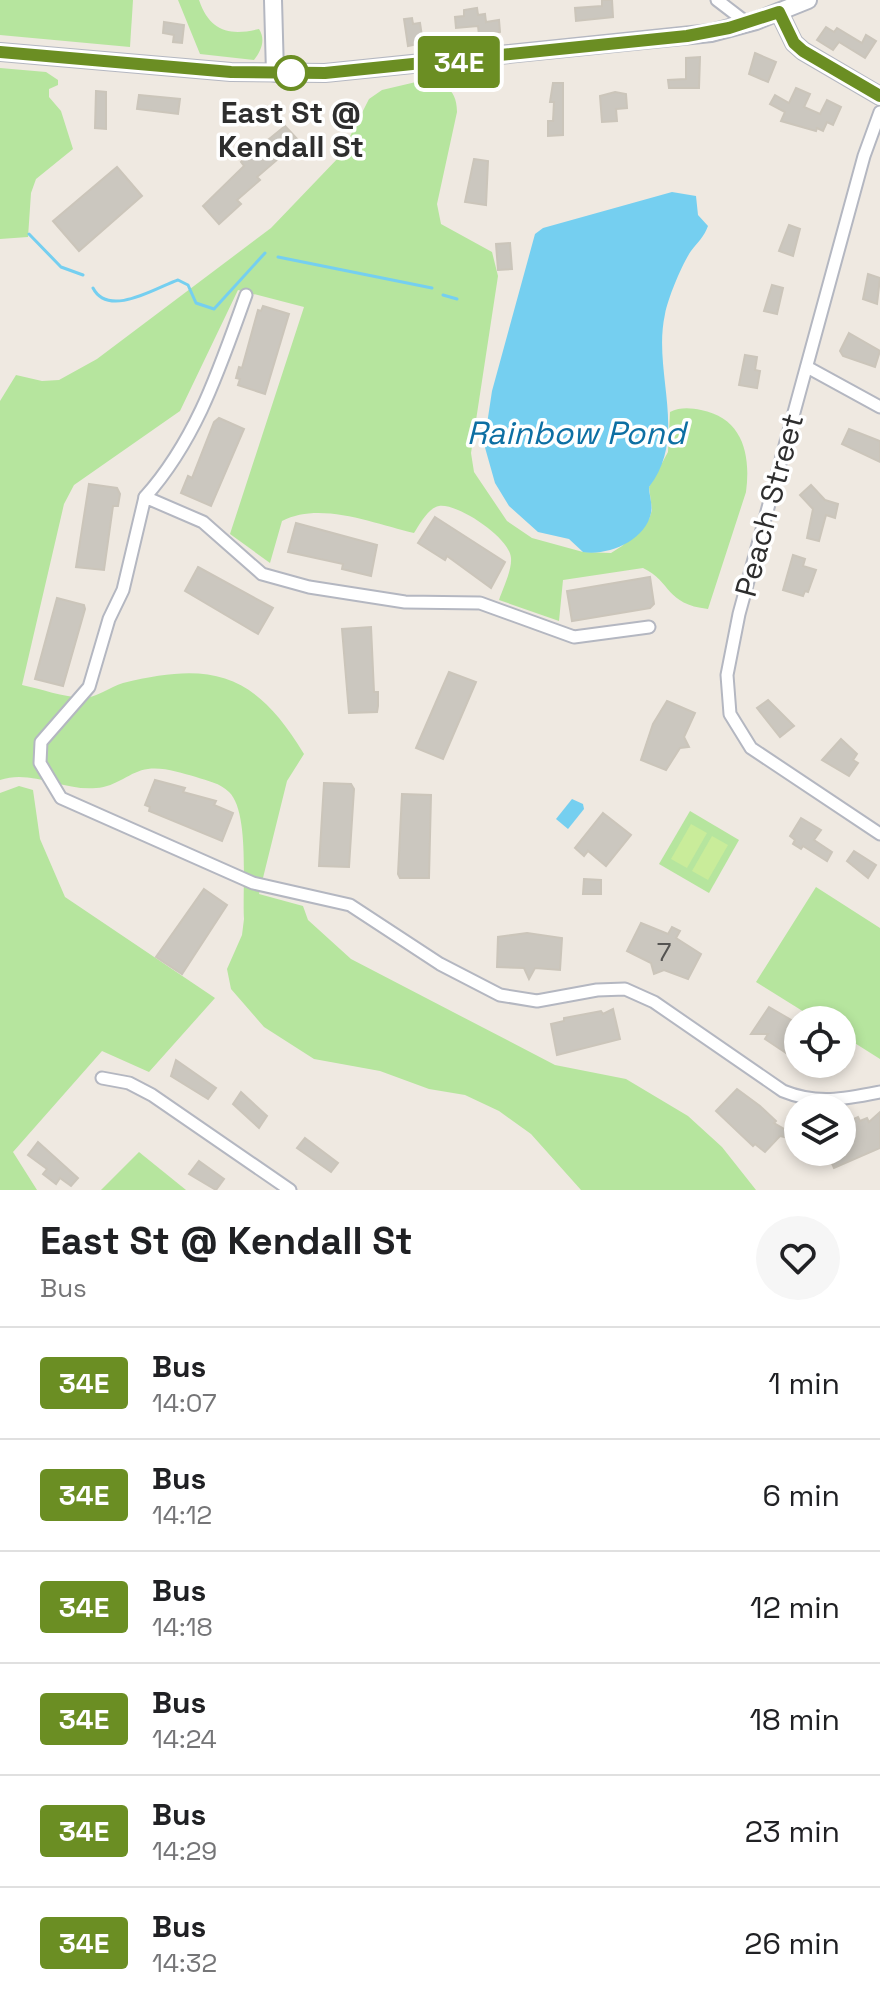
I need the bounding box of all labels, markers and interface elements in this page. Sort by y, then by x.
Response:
line badge: 34E [413,36,505,88]
text: 34E [434,44,484,80]
marker: East St @ Kendall St [274,56,308,90]
place label: East St @ Kendall St [218,93,364,166]
street label: Peach Street [726,409,812,601]
water label: Rainbow Pond [467,413,689,453]
house number: 7 [657,935,671,969]
map controls [784,1006,856,1166]
button: locate [784,1006,856,1078]
button: layers [784,1094,856,1166]
button: heart [756,1216,840,1300]
text: East St @ Kendall St [40,1217,413,1265]
text: Bus [40,1271,87,1305]
text: Bus [152,1347,206,1386]
text: 1 min [768,1364,840,1403]
text: 34E [59,1365,109,1401]
text: 14:07 [152,1386,217,1420]
text: Bus [152,1459,206,1498]
text: 6 min [762,1476,840,1515]
text: 34E [59,1477,109,1513]
text: 14:12 [152,1498,212,1532]
text: Bus [152,1571,206,1610]
text: 12 min [750,1588,840,1627]
text: 34E [59,1589,109,1625]
text: 14:18 [152,1610,213,1644]
text: Bus [152,1683,206,1722]
text: 18 min [750,1700,840,1739]
text: 34E [59,1701,109,1737]
text: 14:24 [152,1722,217,1756]
text: Bus [152,1795,206,1834]
text: 23 min [745,1812,840,1851]
text: 34E [59,1813,109,1849]
text: 14:29 [152,1834,217,1868]
text: Bus [152,1907,206,1946]
text: 26 min [744,1924,840,1963]
text: 34E [59,1925,109,1961]
text: 14:32 [152,1946,217,1980]

